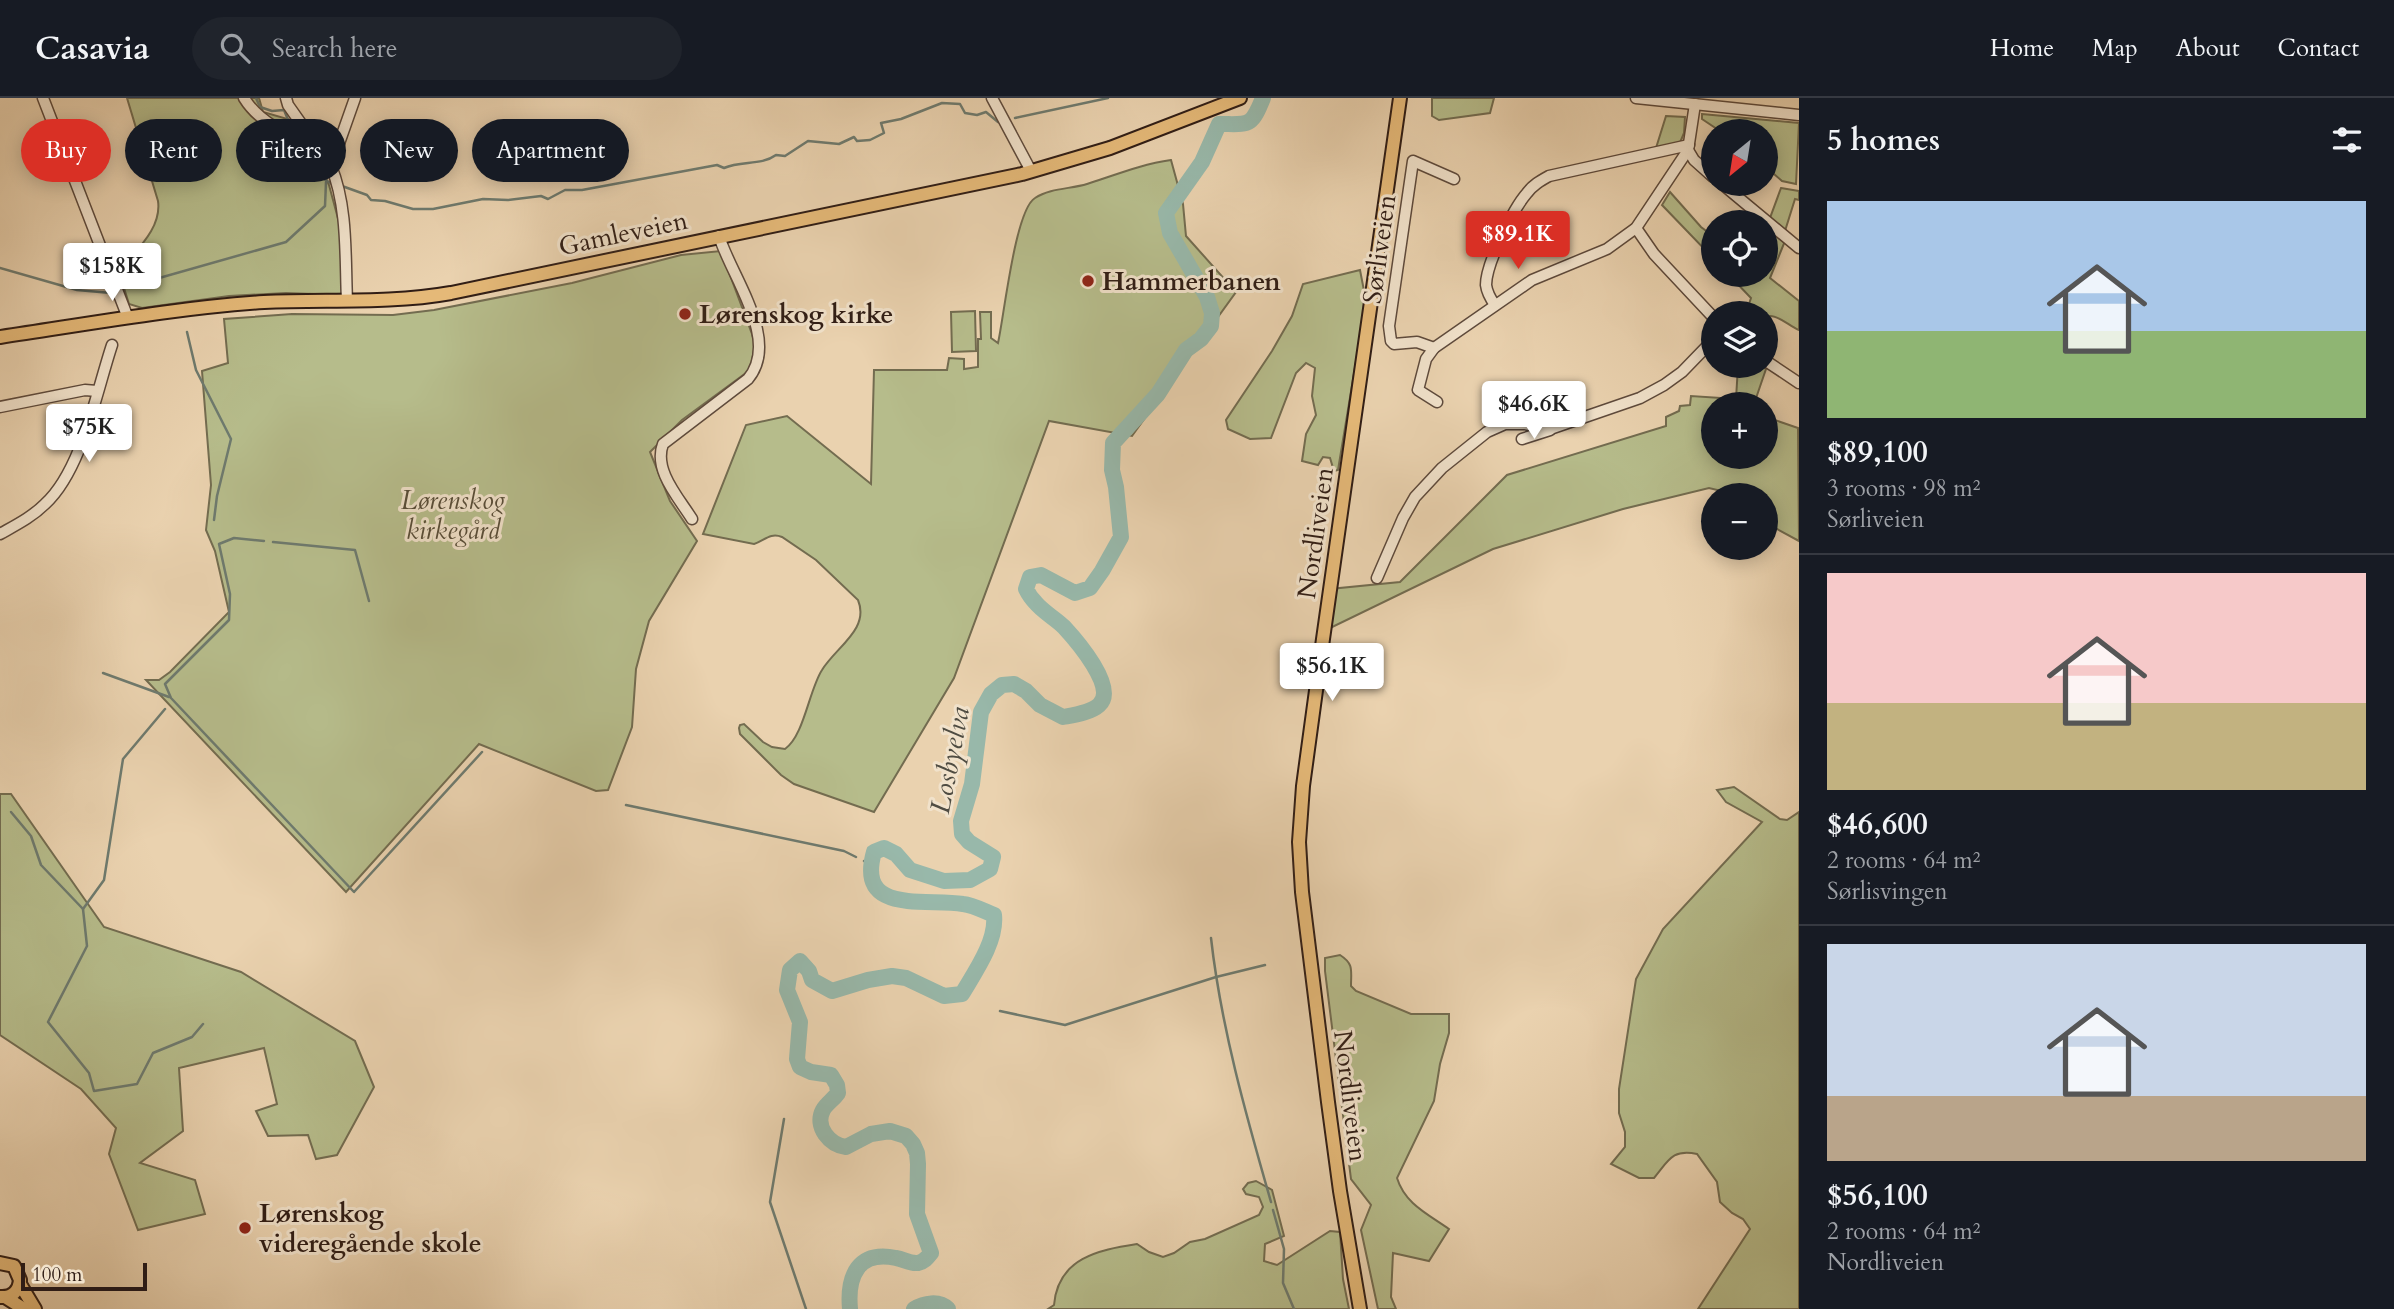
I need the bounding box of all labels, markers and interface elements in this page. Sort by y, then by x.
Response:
search box [192,17,682,80]
text: Casavia [35,26,150,71]
icon: search [216,29,254,67]
text: Search here [272,31,398,66]
text: Home [1990,32,2054,65]
text: Map [2092,32,2138,65]
text: About [2176,32,2240,65]
text: Contact [2278,32,2359,65]
chip: Buy [21,119,111,182]
chip: Rent [125,119,222,182]
chip: Filters [236,119,346,182]
chip: New [360,119,458,182]
chip: Apartment [472,119,629,182]
north arrow [1701,119,1778,196]
map controls [1701,119,1778,560]
text: 5 homes [1827,120,1940,161]
icon: filters [2328,121,2366,159]
street label: Sørliveien [1355,192,1405,306]
street label: Gamleveien [555,203,691,264]
button: locate [1701,210,1778,287]
pin: $89.1K [1461,212,1575,271]
text: $89.1K [1482,218,1554,249]
pin: $158K [63,244,161,303]
icon: home [2034,246,2160,372]
text: $158K [79,250,145,281]
place label: Hammerbanen [1102,264,1281,299]
marker: Hammerbanen [1080,273,1096,289]
place label: Lørenskog kirke [699,297,894,332]
button: layers [1701,301,1778,378]
marker: Lørenskog kirke [677,306,693,322]
pin: $46.6K [1477,382,1591,441]
text: $46.6K [1498,388,1570,419]
button: + [1701,392,1778,469]
pin: $75K [48,404,130,464]
text: $75K [62,411,116,442]
text: $89,100 [1827,432,1928,473]
street label: Nordliveien [1289,465,1342,601]
text: 3 rooms · 98 m² [1827,473,1980,504]
park label: Lørenskog kirkegård [401,483,506,548]
button: − [1701,483,1778,560]
text: Sørliveien [1827,504,1924,535]
icon: home [2034,618,2160,744]
pin: $56.1K [1275,644,1389,703]
text: $56.1K [1296,650,1368,681]
water label: Losbyelva [921,703,979,817]
text: $46,600 [1827,804,1928,845]
text: 2 rooms · 64 m² [1827,845,1980,876]
text: Sørlisvingen [1827,876,1947,907]
icon: home [2034,989,2160,1115]
street label: Nordliveien [1325,1028,1376,1164]
text: $56,100 [1827,1175,1928,1216]
place label: Lørenskog videregående skole [259,1196,482,1261]
text: 2 rooms · 64 m² [1827,1216,1980,1247]
marker: Lørenskog videregående skole [237,1220,253,1236]
text: Nordliveien [1827,1247,1944,1278]
scale bar [21,1260,147,1292]
text: 100 m [32,1262,82,1288]

